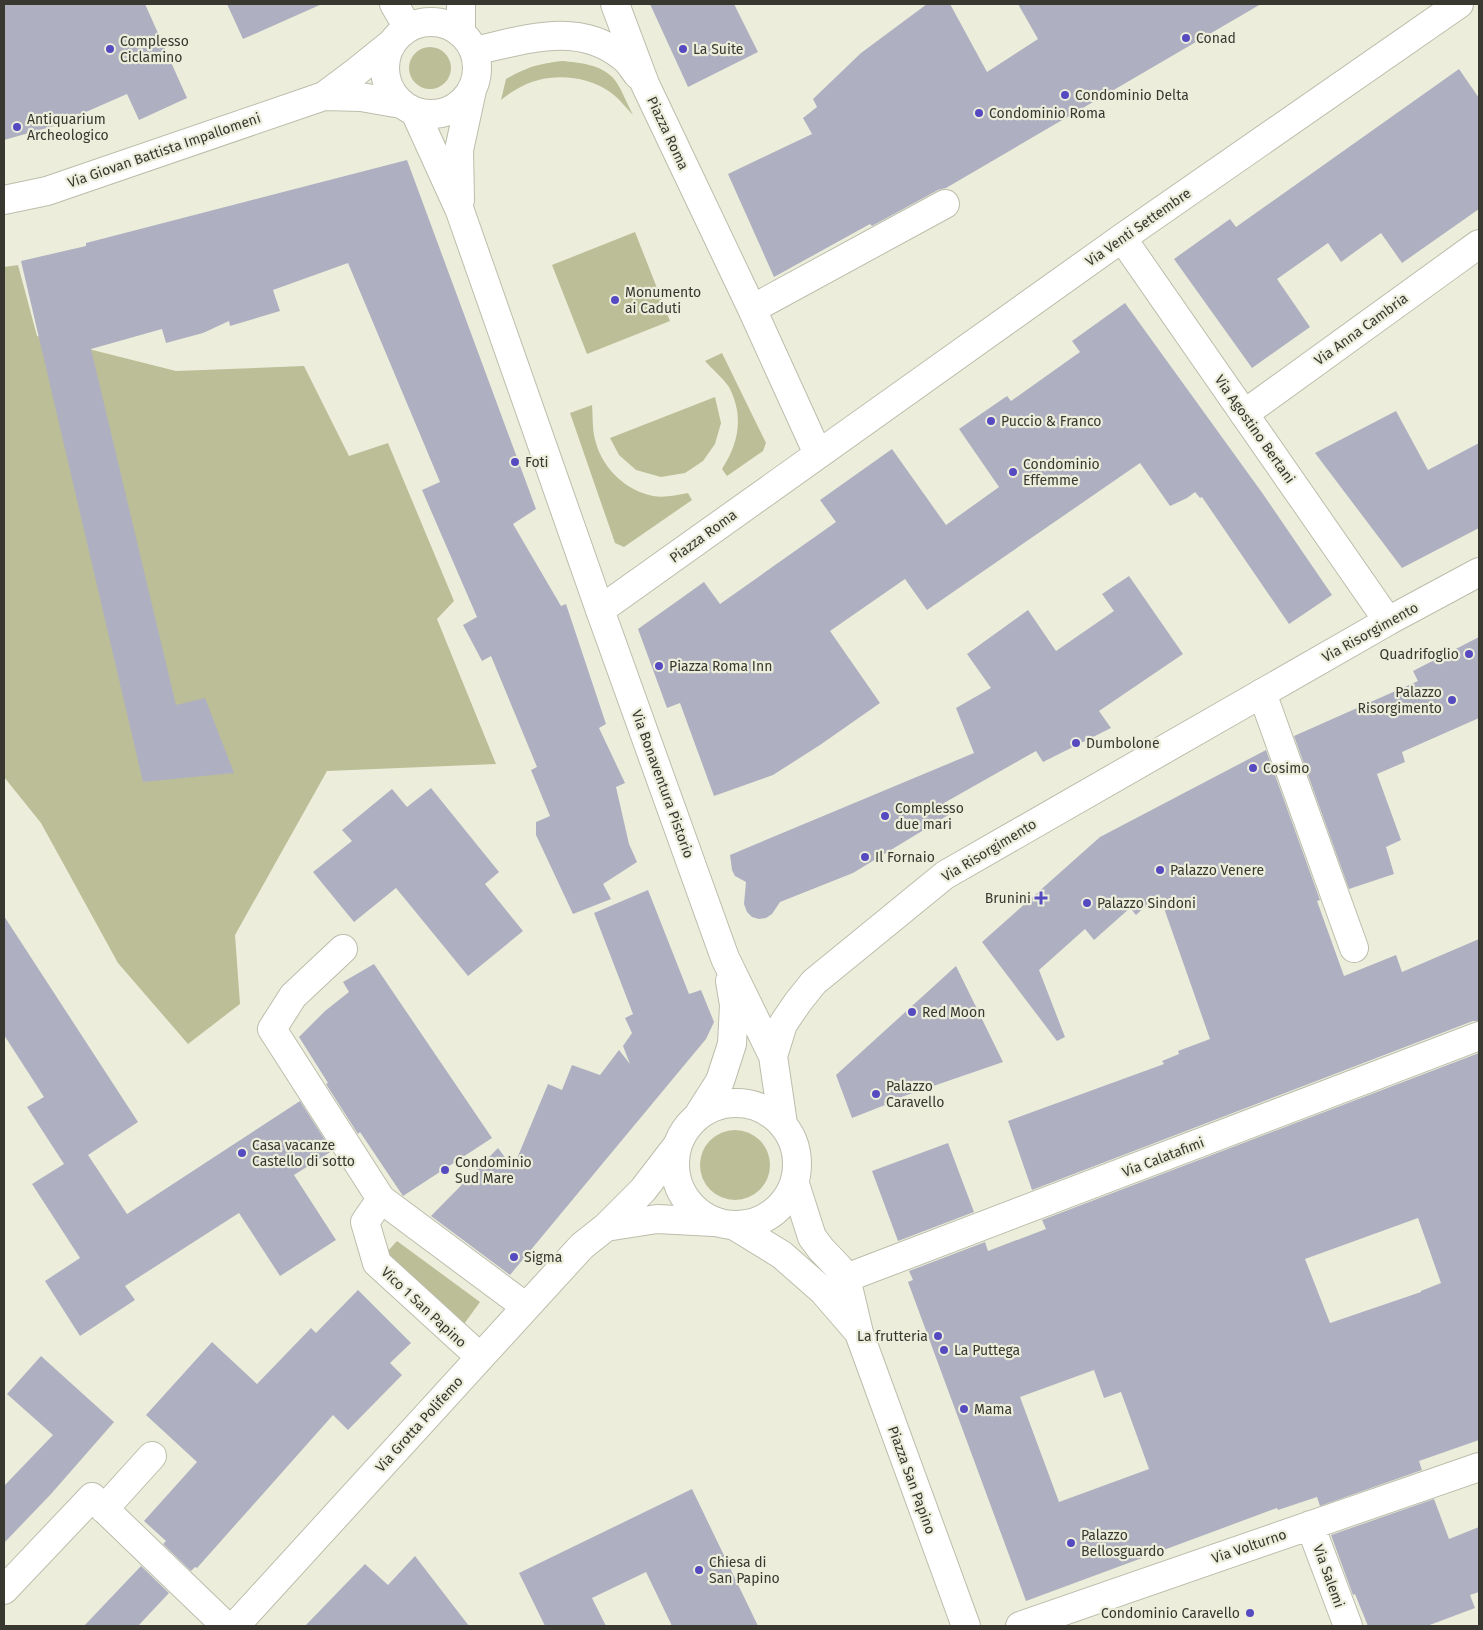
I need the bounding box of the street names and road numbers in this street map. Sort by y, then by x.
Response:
street label: Piazza Roma [643,94,692,173]
street label: Via Giovan Battista Impallomeni [65,109,263,192]
street label: Via Venti Settembre [1082,185,1194,270]
street label: Via Anna Cambria [1311,290,1411,369]
street label: Via Agostino Bertani [1211,372,1298,487]
street label: Piazza Roma [666,506,740,567]
street label: Via Risorgimento [1319,599,1421,666]
street label: Via Bonaventura Pistorio [628,708,697,861]
street label: Via Risorgimento [939,815,1040,885]
street label: Via Calatafimi [1120,1134,1207,1181]
street label: Vico 1 San Papino [377,1263,470,1351]
street label: Via Grotta Polifemo [372,1373,467,1476]
street label: Piazza San Papino [884,1424,939,1537]
street label: Via Volturno [1210,1526,1289,1567]
street label: Via Salemi [1309,1542,1348,1610]

